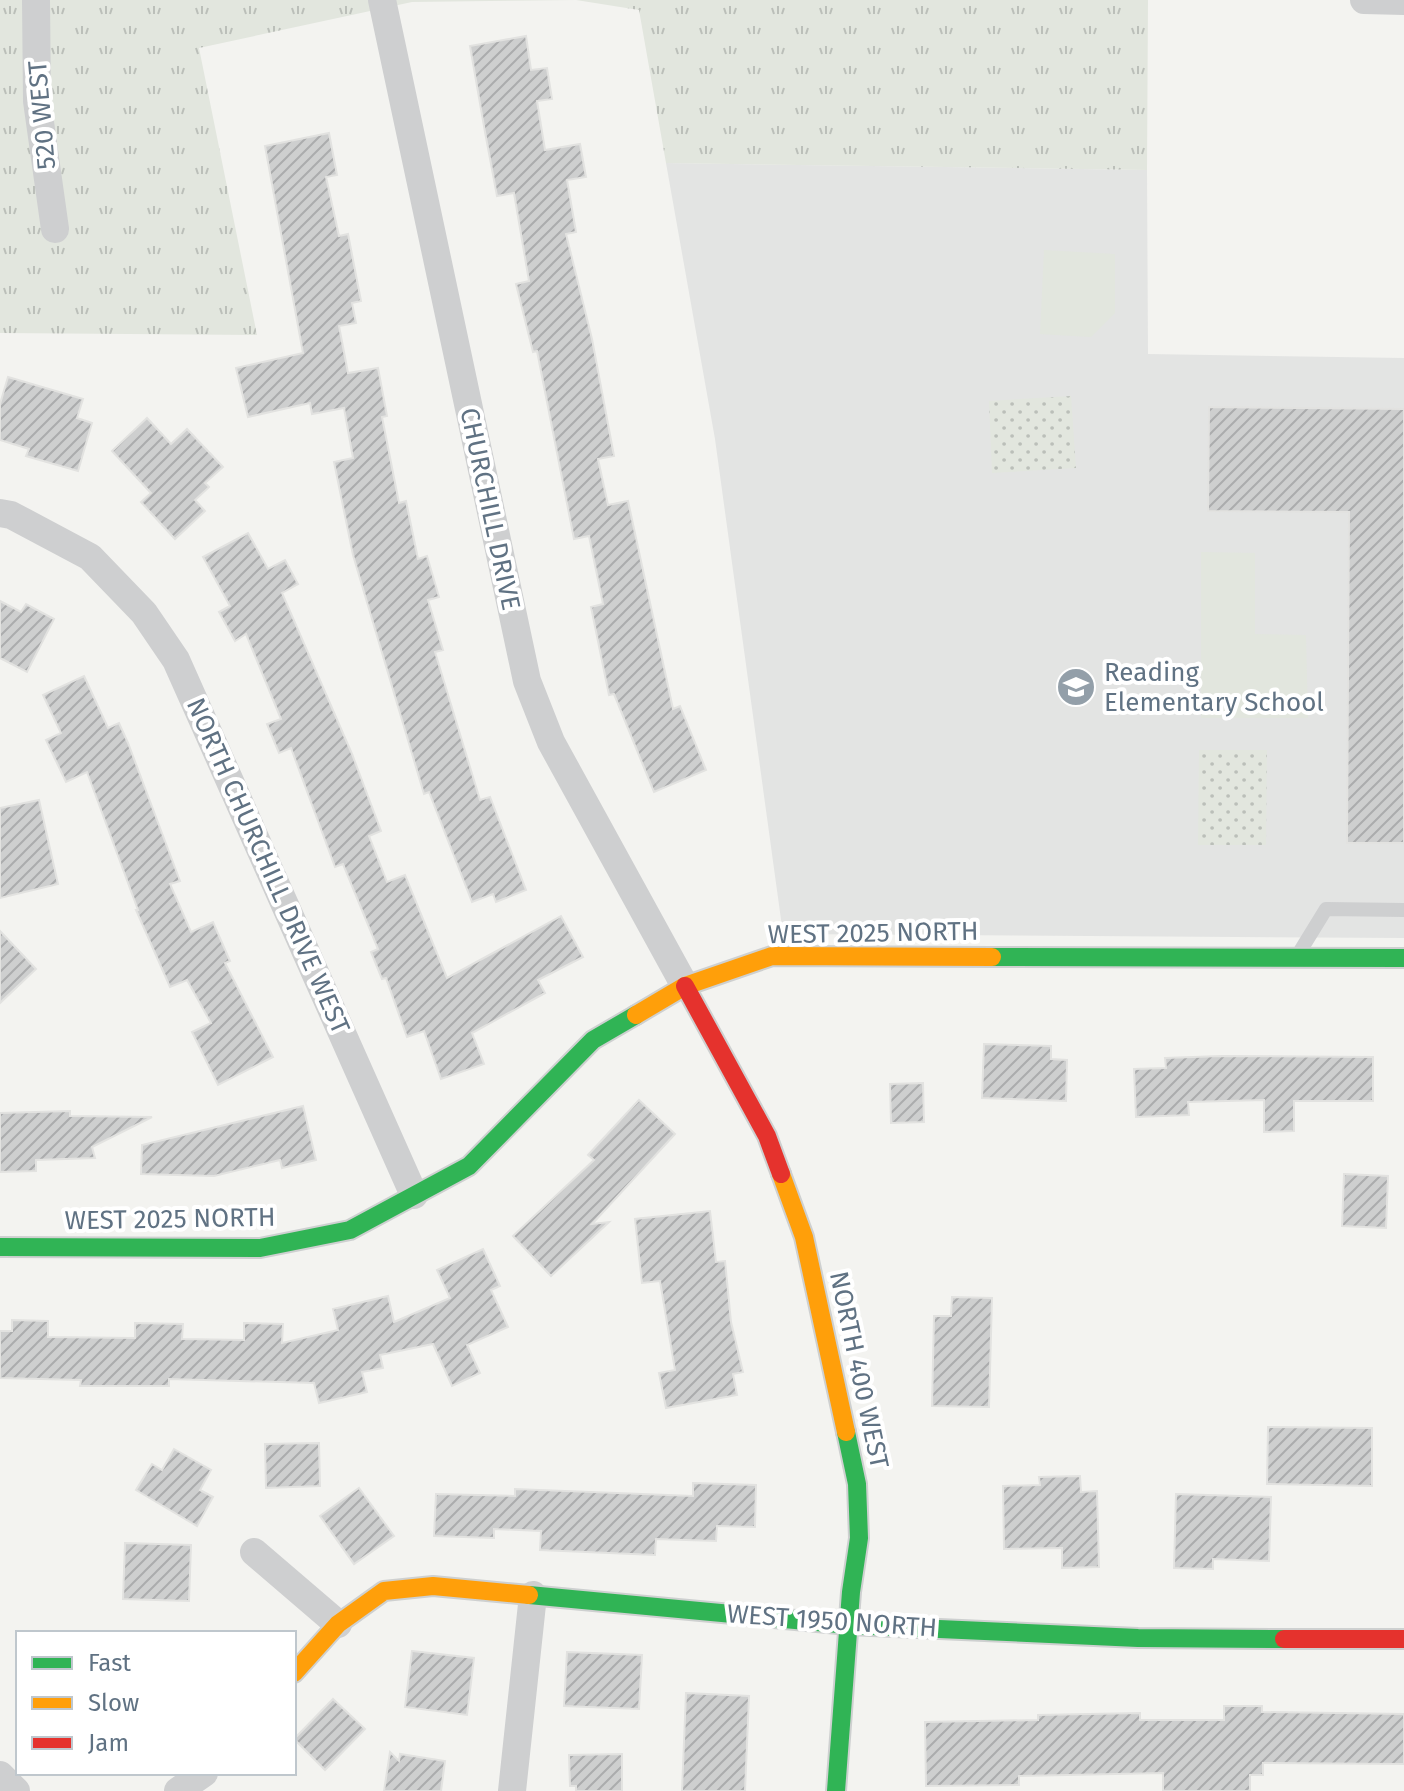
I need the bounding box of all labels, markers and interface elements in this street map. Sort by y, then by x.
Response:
street label: 520 WEST [22,59,62,171]
street label: CHURCHILL DRIVE [453,405,527,613]
place label: Reading Elementary School [1104,657,1324,718]
school or university icon: Reading Elementary School [1055,666,1097,708]
street label: NORTH CHURCHILL DRIVE WEST [180,693,356,1039]
street label: WEST 2025 NORTH [767,916,979,950]
street label: WEST 2025 NORTH [64,1202,276,1236]
street label: NORTH 400 WEST [823,1269,895,1472]
street label: WEST 1950 NORTH [726,1598,938,1644]
legend [16,1631,296,1775]
text: Fast [88,1649,131,1677]
text: Slow [88,1689,139,1717]
text: Jam [88,1729,129,1757]

